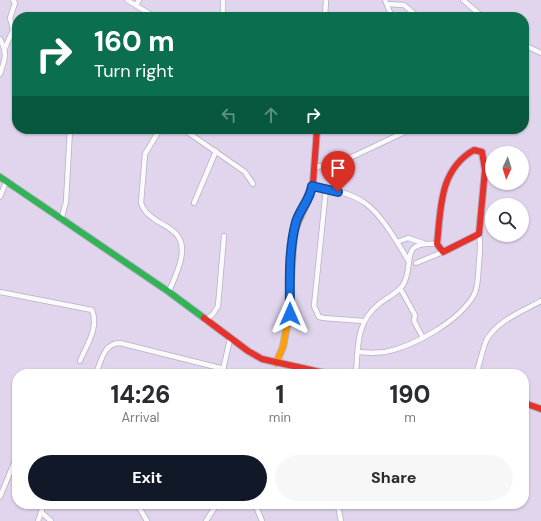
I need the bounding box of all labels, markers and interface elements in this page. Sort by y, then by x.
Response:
text: 160 m [94,23,175,60]
icon: right [28,28,80,80]
text: Turn right [94,59,174,83]
icon: left [218,104,240,126]
icon: ahead [260,104,282,126]
icon: right [302,104,324,126]
north arrow [485,146,529,190]
map controls [485,146,529,242]
pin [321,151,355,192]
icon: arrive [327,157,349,179]
button: search [485,198,529,242]
position arrow [269,293,311,335]
text: 14:26 [110,379,170,410]
text: 1 [276,379,284,410]
text: 190 [389,379,431,410]
text: Arrival [121,409,159,426]
text: min [269,409,291,426]
text: m [404,409,416,426]
button: Exit [28,455,267,501]
button: Share [275,455,513,501]

